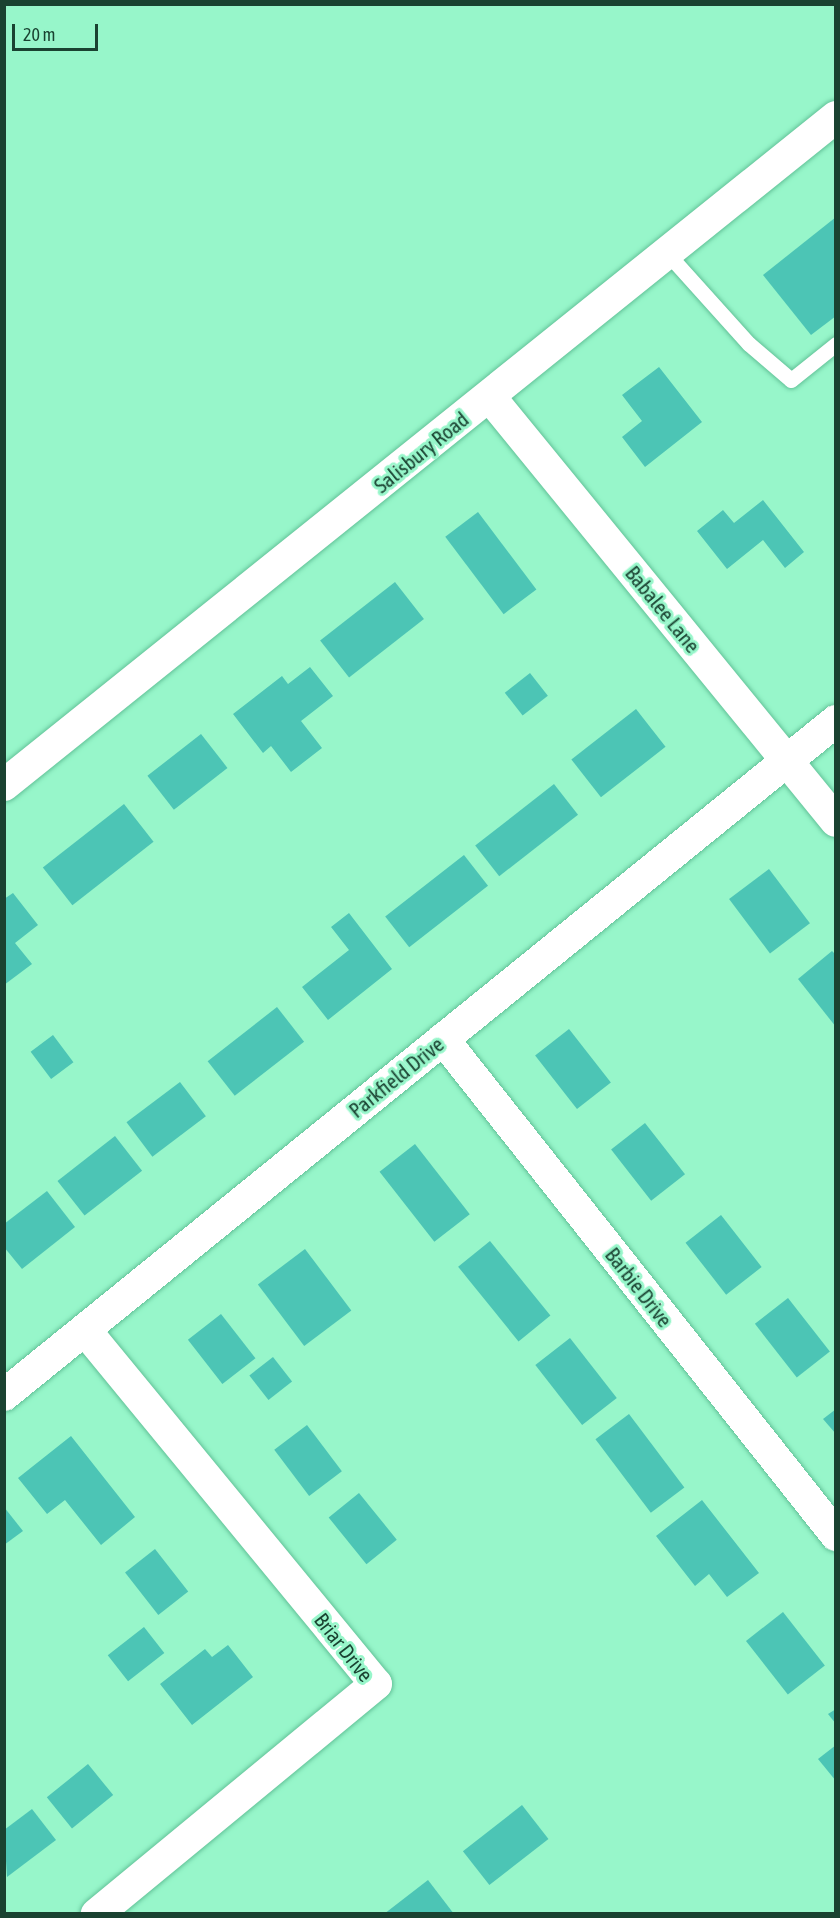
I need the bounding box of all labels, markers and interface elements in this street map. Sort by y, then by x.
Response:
scale bar [15,12,100,50]
text: 20 m [23,24,55,45]
street label: Salisbury Road [369,406,473,498]
street label: Babalee Lane [620,561,706,657]
street label: Parkfield Drive [344,1031,448,1123]
street label: Barbie Drive [600,1242,678,1332]
street label: Briar Drive [309,1607,379,1687]

